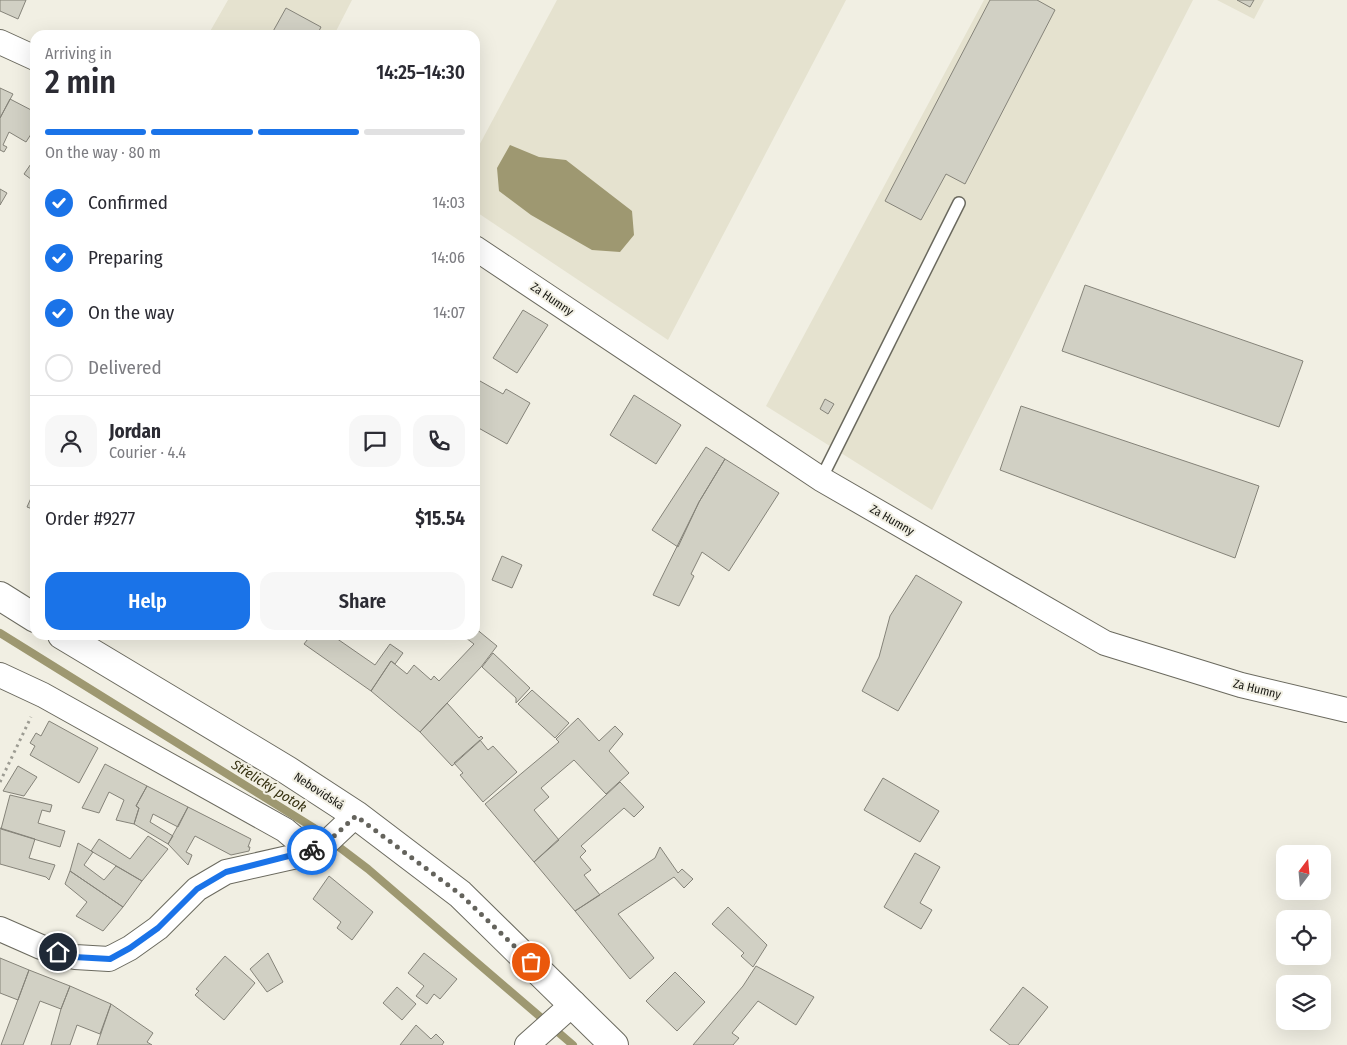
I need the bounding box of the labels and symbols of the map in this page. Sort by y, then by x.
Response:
street label: Za Humny [528,280,577,319]
street label: Za Humny [867,502,917,539]
street label: Za Humny [1232,676,1283,702]
water label: Střelický potok [227,756,310,816]
street label: Nebovidská [291,770,347,812]
courier [287,825,337,875]
north arrow [1276,845,1331,900]
pin [37,931,79,973]
pin [510,941,552,983]

